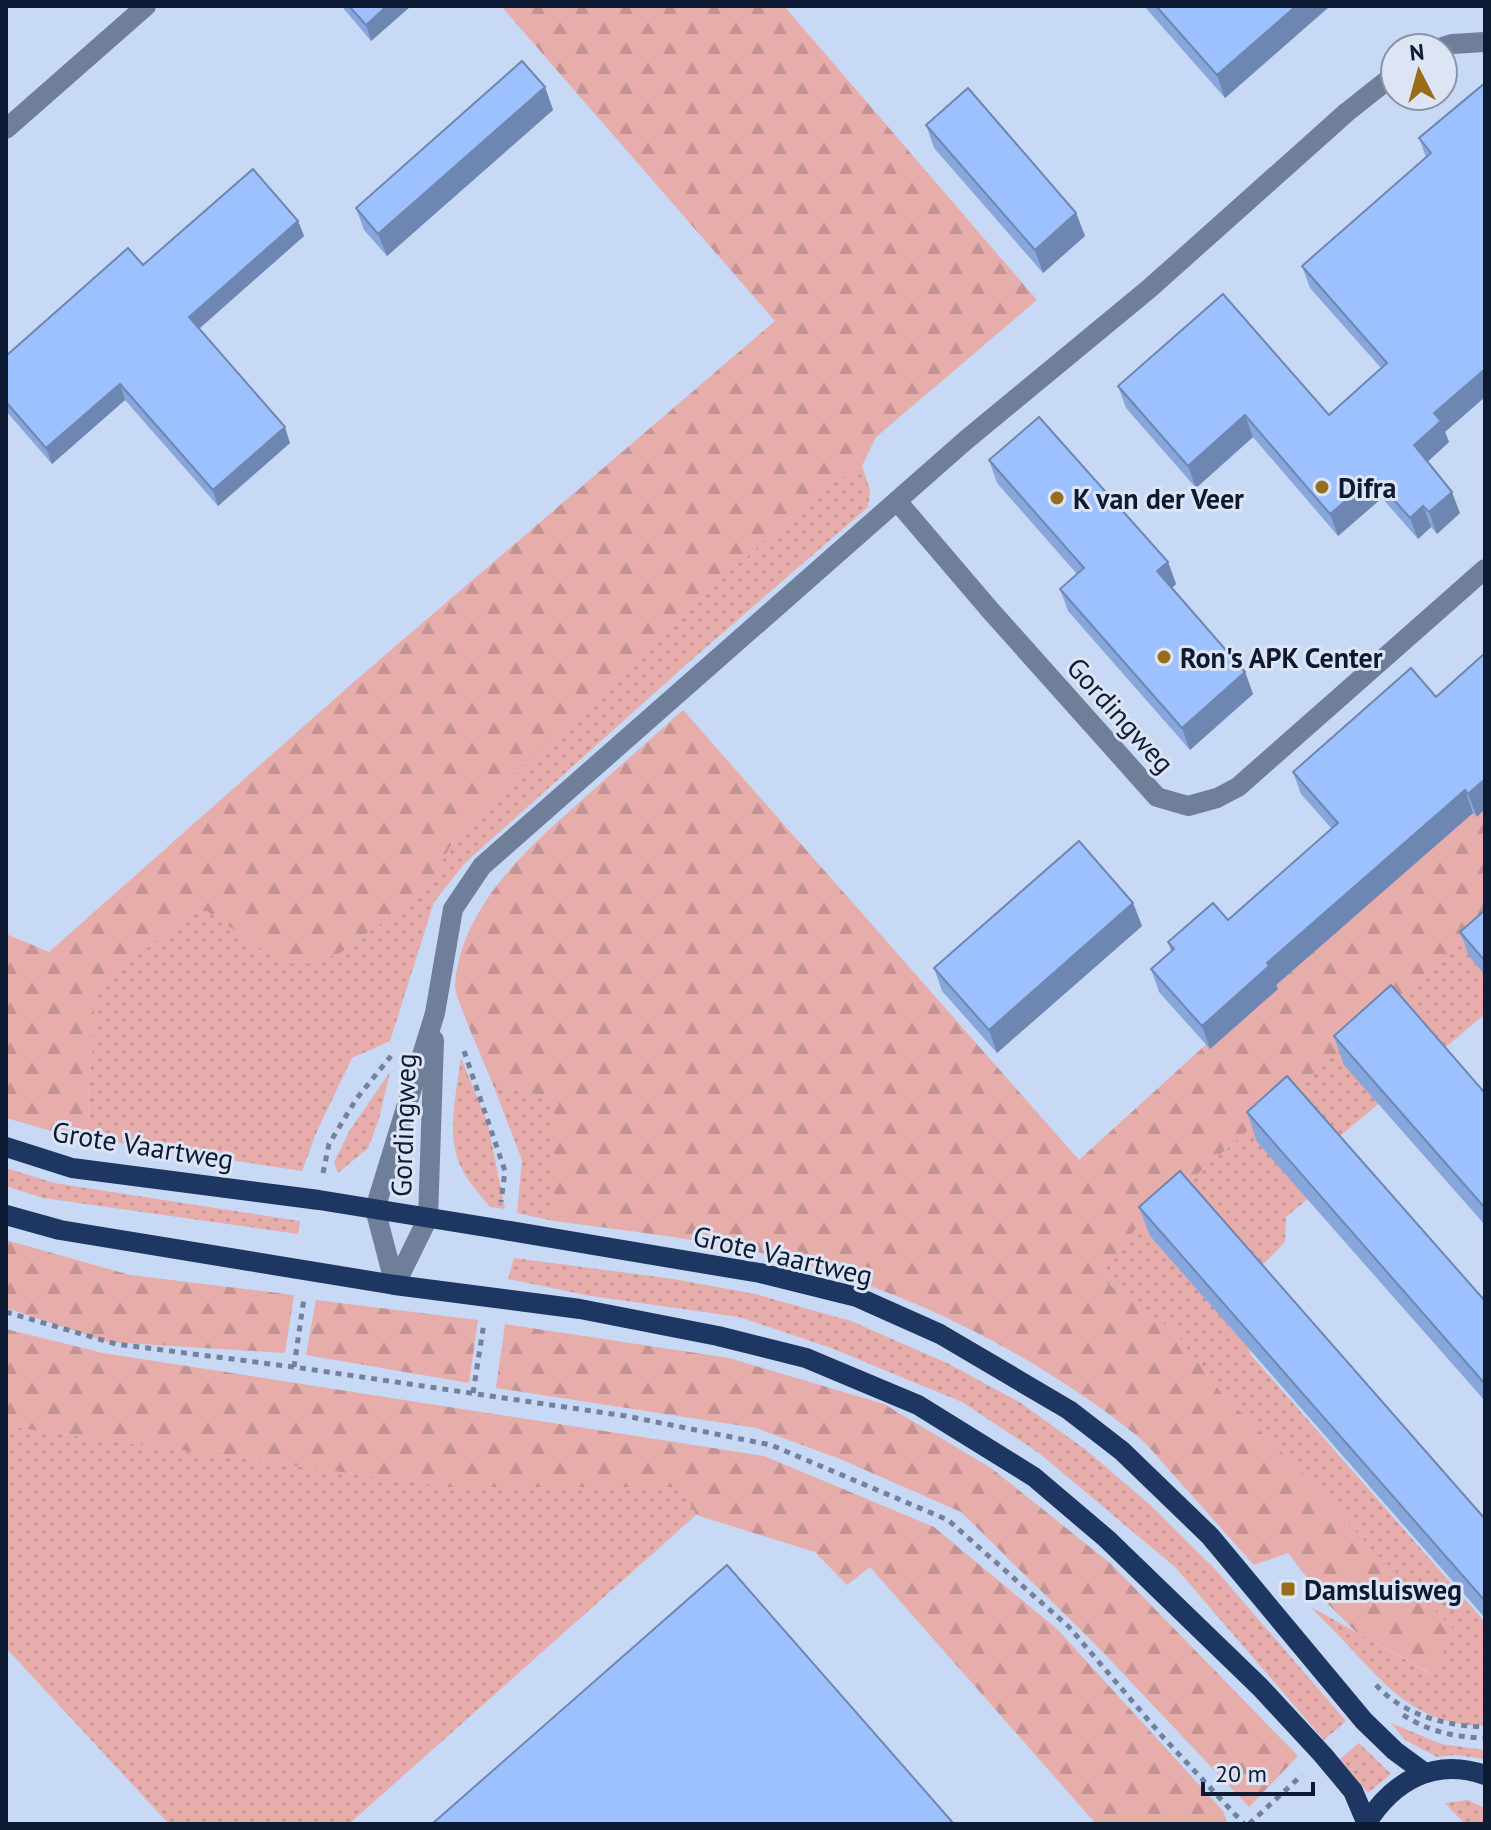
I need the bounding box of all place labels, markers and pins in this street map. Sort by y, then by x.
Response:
place label: Difra [1338,469,1396,506]
marker: Difra [1313,478,1331,496]
place label: K van der Veer [1073,480,1244,517]
marker: K van der Veer [1048,489,1066,507]
place label: Ron's APK Center [1180,639,1383,676]
marker: Ron's APK Center [1155,648,1173,666]
place label: Damsluisweg [1304,1571,1462,1608]
marker: Damsluisweg [1279,1580,1297,1598]

